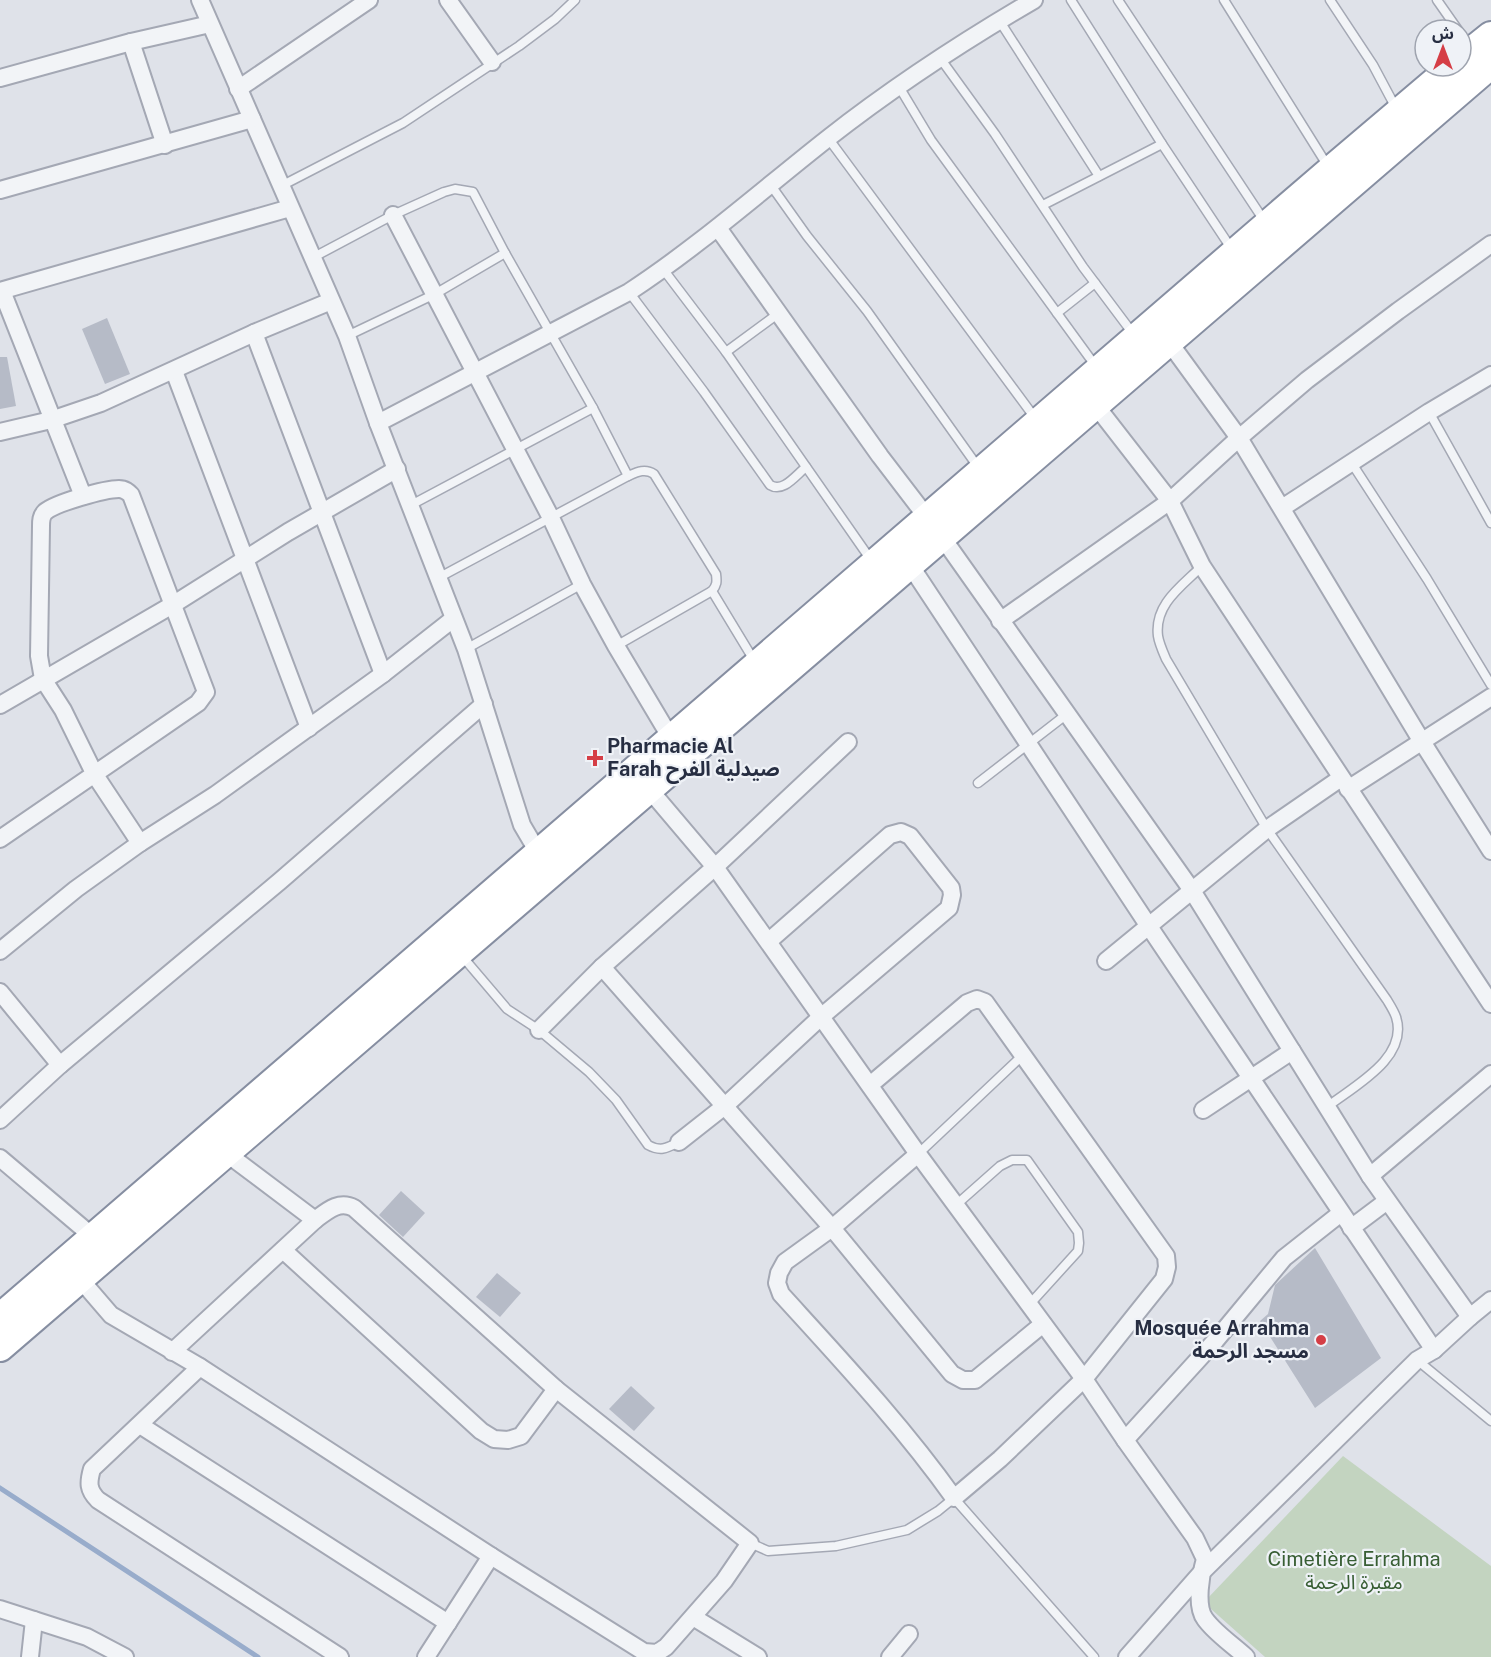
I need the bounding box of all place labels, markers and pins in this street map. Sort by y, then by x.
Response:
place label: Pharmacie Al Farah صيدلية الفرح [607,734,780,784]
marker: Pharmacie Al Farah صيدلية الفرح [588,751,602,765]
place label: Mosquée Arrahma مسجد الرحمة [1134,1316,1309,1363]
marker: Mosquée Arrahma مسجد الرحمة [1314,1333,1328,1347]

